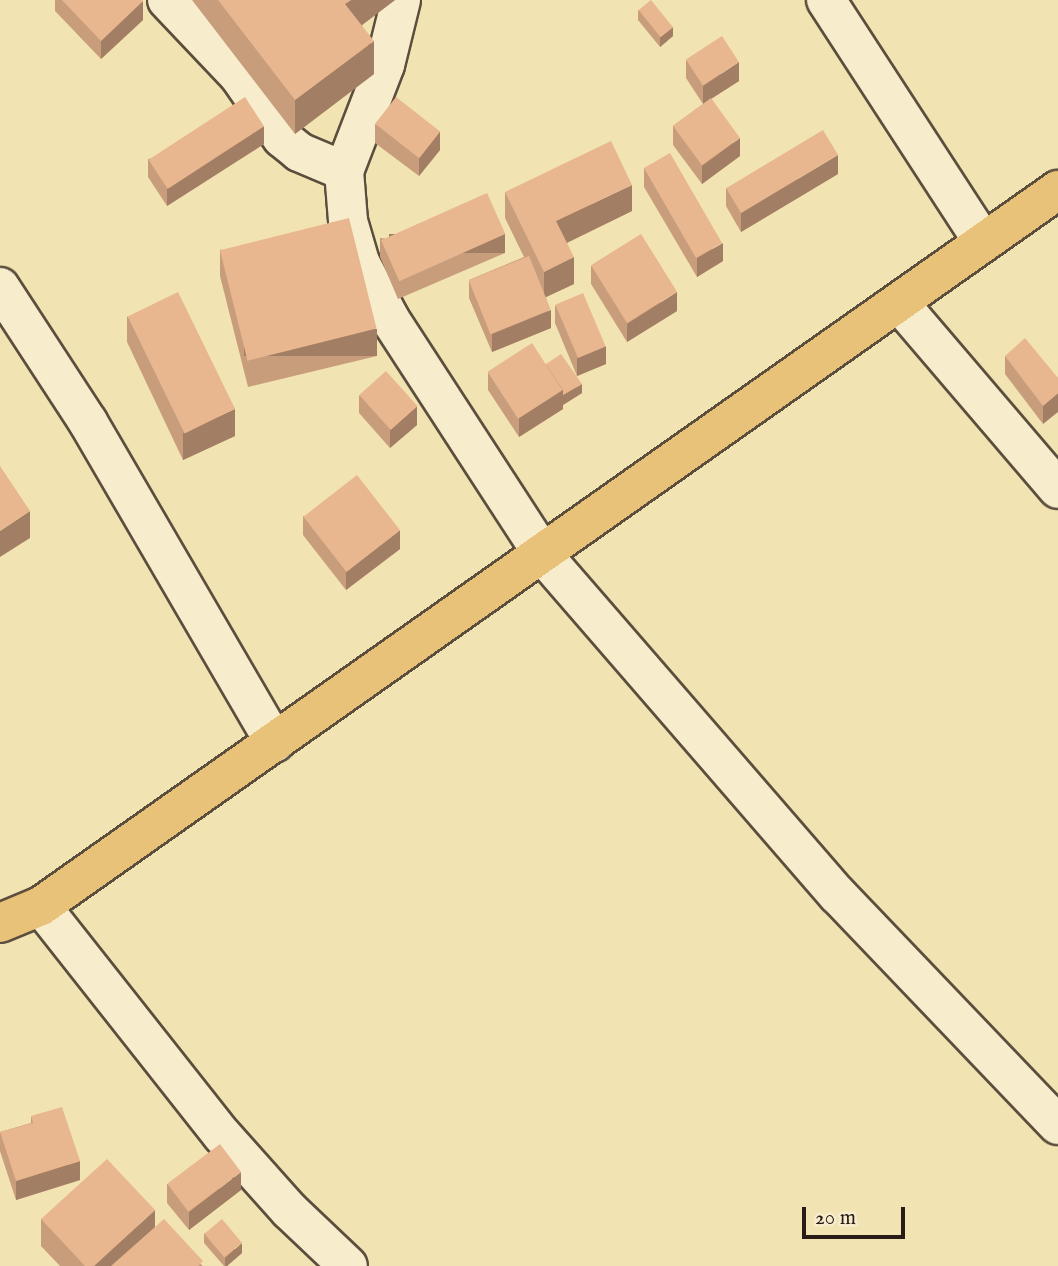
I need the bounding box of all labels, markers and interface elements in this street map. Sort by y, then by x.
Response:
scale bar [806,1192,909,1236]
text: 20 m [815,1205,856,1232]

